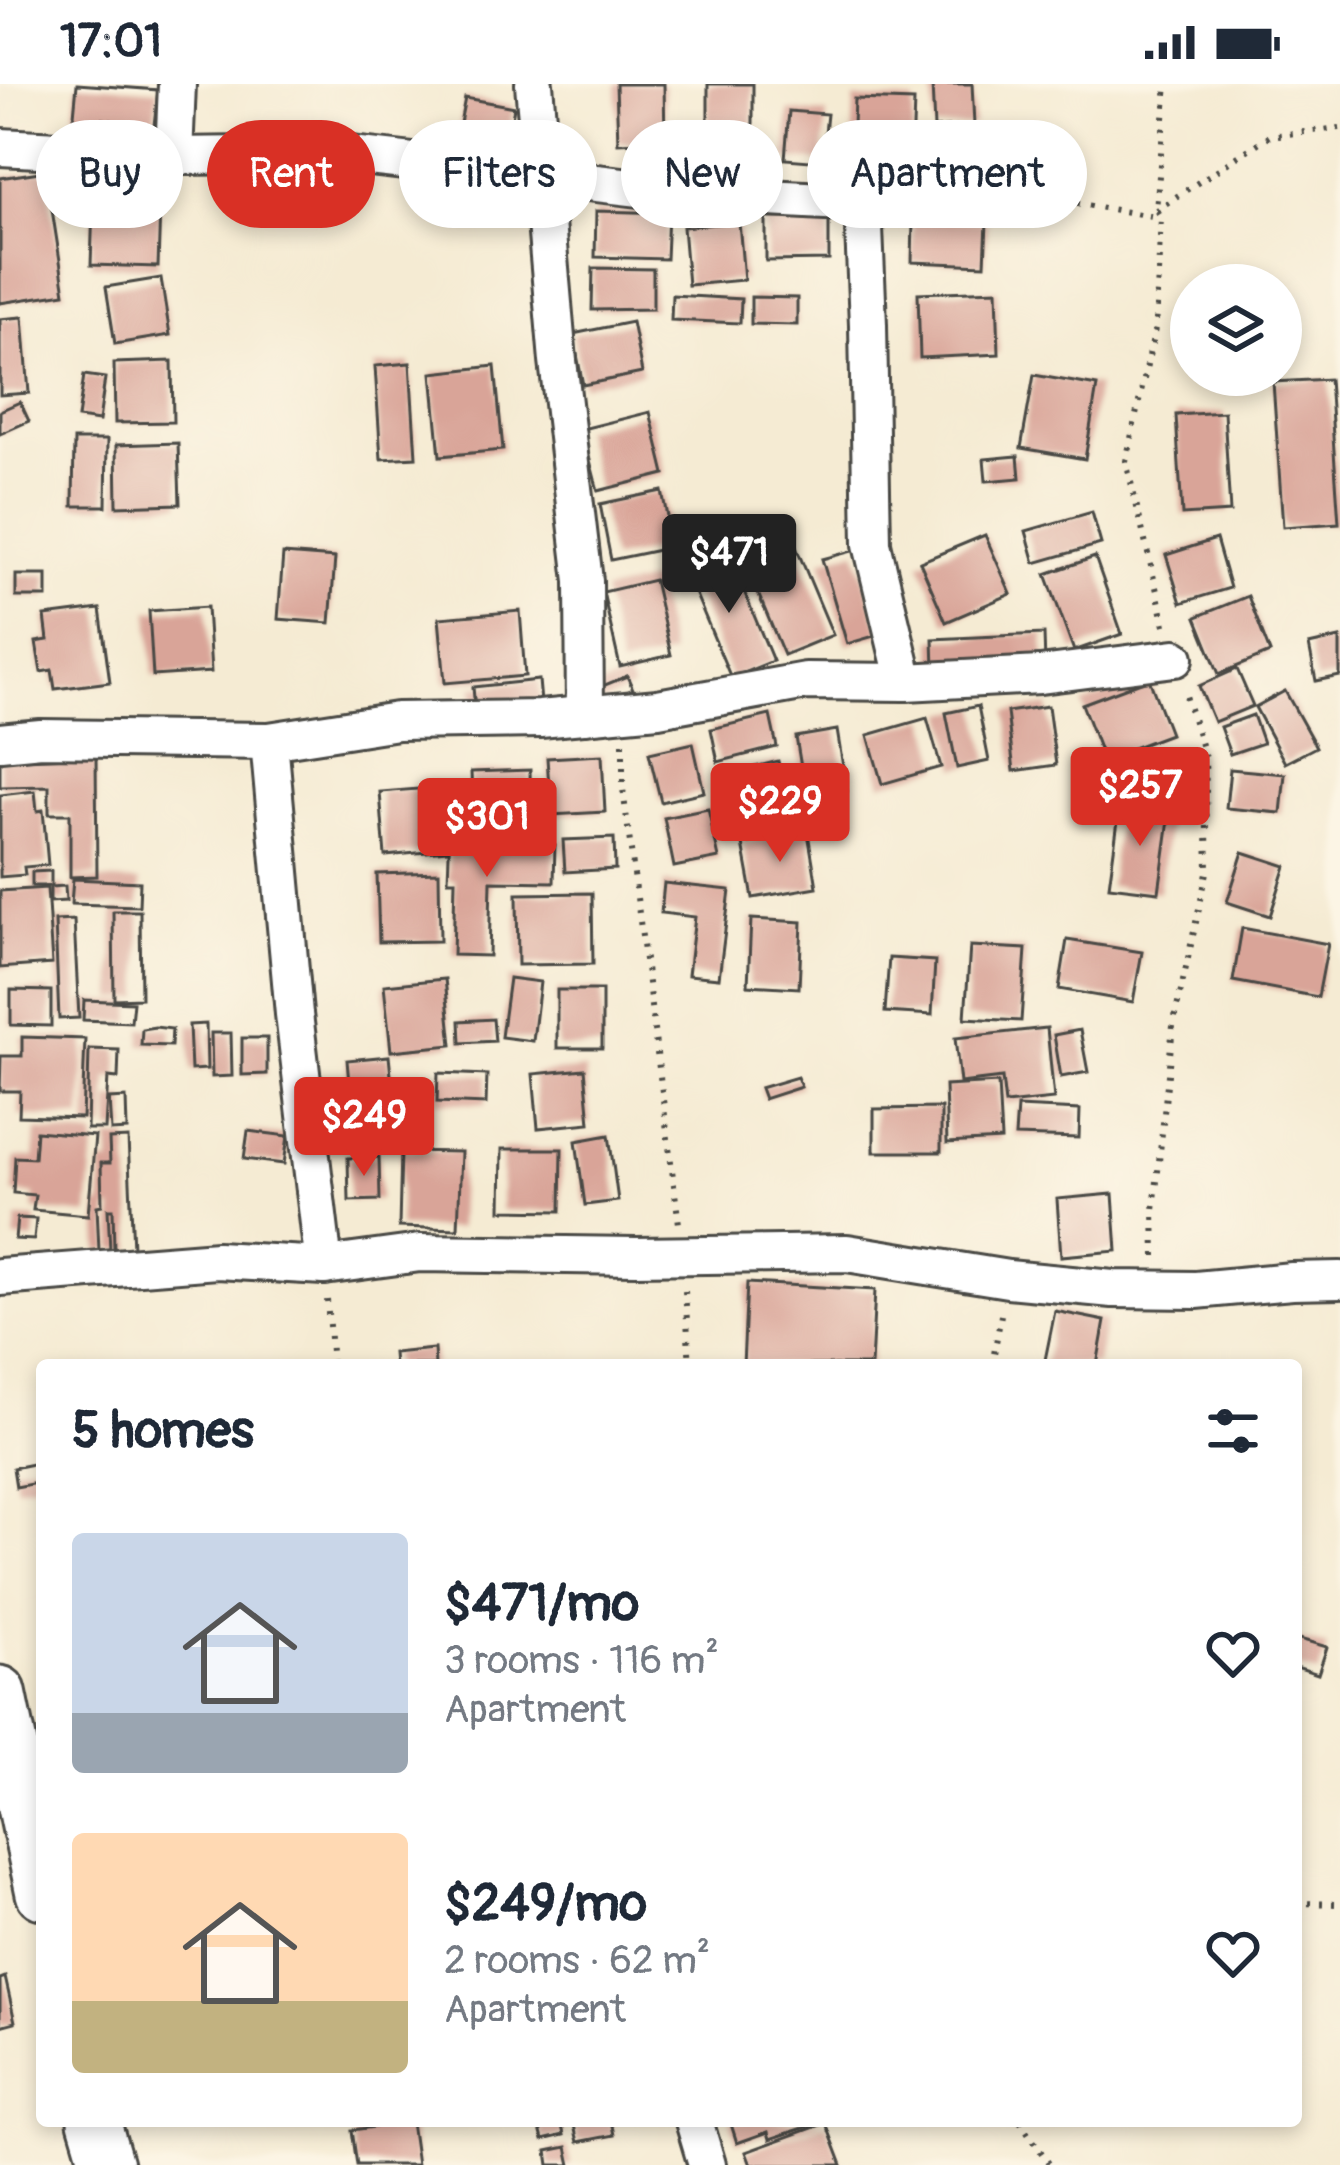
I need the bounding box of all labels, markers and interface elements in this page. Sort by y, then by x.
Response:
text: 17:01 [60,14,162,70]
chip: Buy [36,120,183,228]
chip: Rent [207,120,375,228]
chip: Filters [399,120,597,228]
chip: New [621,120,783,228]
chip: Apartment [807,120,1087,228]
map controls [1170,264,1302,396]
button: layers [1170,264,1302,396]
pin: $471 [658,514,800,616]
text: $471 [689,528,769,577]
pin: $257 [1069,747,1211,849]
text: $257 [1098,761,1182,810]
pin: $229 [709,763,851,865]
text: $229 [738,777,822,826]
pin: $301 [416,778,558,880]
text: $301 [445,792,529,841]
pin: $249 [293,1077,435,1179]
text: $249 [321,1091,407,1140]
icon: filters [1200,1398,1266,1464]
text: 5 homes [72,1399,254,1463]
text: $471/mo [444,1572,639,1636]
icon: home [168,1581,312,1725]
icon: heart [1200,1620,1266,1686]
text: 3 rooms · 116 m² [444,1636,719,1685]
text: Apartment [444,1685,626,1734]
text: $249/mo [444,1872,647,1936]
icon: home [168,1881,312,2025]
icon: heart [1200,1920,1266,1986]
text: 2 rooms · 62 m² [444,1936,710,1985]
text: Apartment [444,1985,626,2034]

